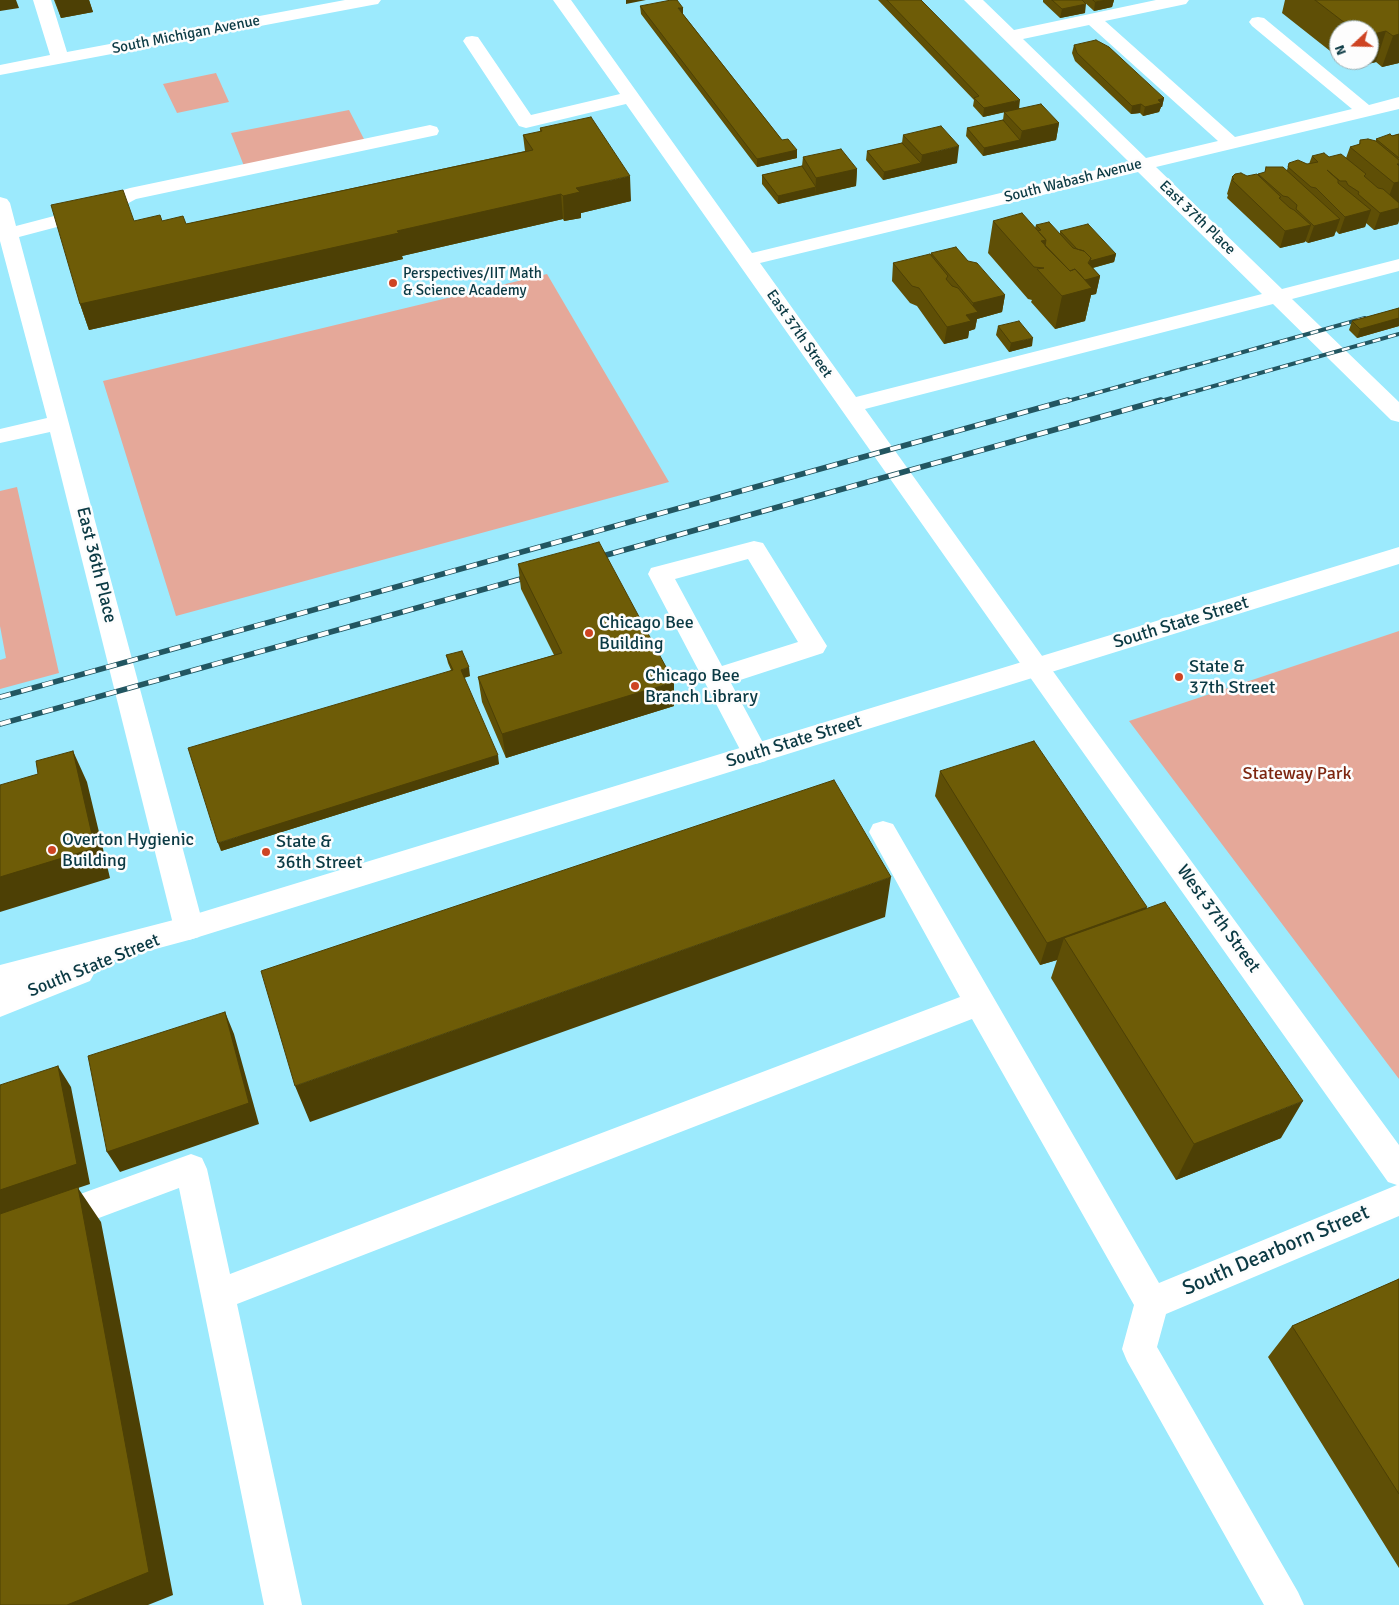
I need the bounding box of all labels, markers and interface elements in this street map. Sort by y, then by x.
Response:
street label: South Michigan Avenue [110,12,262,58]
north arrow [1329,20,1379,70]
text: N [1331,43,1350,58]
street label: South Wabash Avenue [1002,155,1144,207]
street label: East 37th Place [1155,177,1239,259]
place label: Perspectives/IIT Math & Science Academy [403,265,542,300]
marker: Perspectives/IIT Math & Science Academy [387,277,399,289]
street label: East 37th Street [762,287,836,381]
street label: East 36th Place [71,505,121,625]
street label: South State Street [1111,592,1251,654]
place label: Chicago Bee Building [599,612,694,654]
marker: Chicago Bee Building [583,627,595,639]
place label: State & 37th Street [1189,656,1275,699]
place label: Chicago Bee Branch Library [645,665,758,708]
marker: State & 37th Street [1173,671,1185,683]
marker: Chicago Bee Branch Library [629,680,641,692]
street label: South State Street [724,711,864,773]
park label: Stateway Park [1243,763,1351,785]
place label: Overton Hygienic Building [62,829,194,872]
place label: State & 36th Street [276,831,362,874]
marker: Overton Hygienic Building [46,844,58,856]
marker: State & 36th Street [260,846,272,858]
street label: West 37th Street [1172,861,1264,977]
street label: South State Street [25,930,163,1002]
street label: South Dearborn Street [1179,1200,1373,1302]

